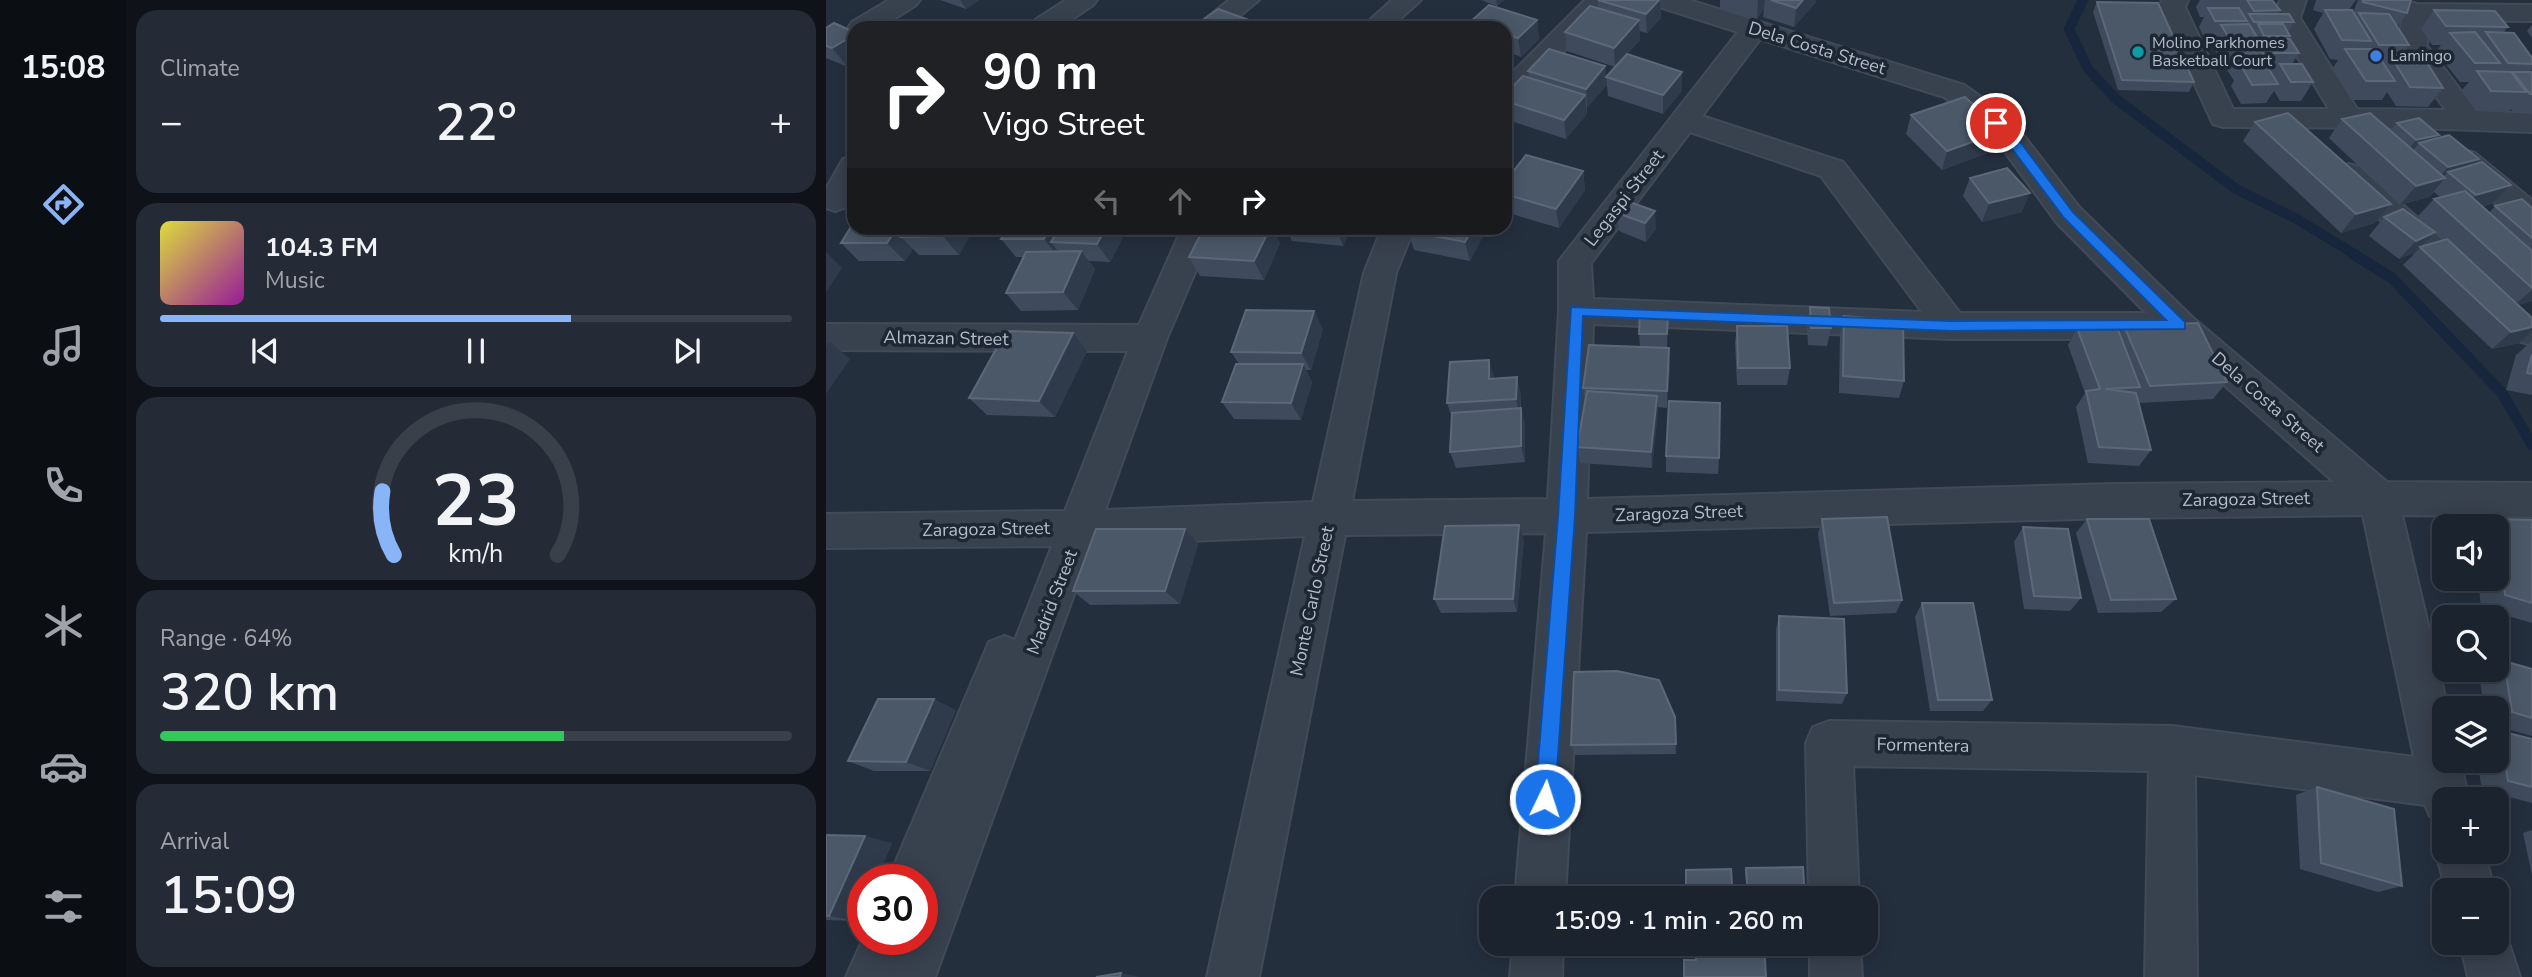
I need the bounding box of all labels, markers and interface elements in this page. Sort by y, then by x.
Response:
street label: Dela Costa Street [1746,16,1889,80]
place label: Molino Parkhomes Basketball Court [2152,32,2285,72]
text: 90 m [983,39,1098,106]
marker: Molino Parkhomes Basketball Court [2130,44,2146,60]
place label: Lamingo [2390,45,2452,67]
text: 15:08 [21,46,105,89]
marker: Lamingo [2368,48,2384,64]
icon: right [868,49,959,140]
text: Climate [160,53,240,84]
text: 22° [435,87,517,158]
pin [1966,93,2026,153]
text: − [160,97,183,148]
text: + [769,97,792,148]
text: Vigo Street [983,103,1145,146]
icon: arrive [1977,104,2015,142]
street label: Legaspi Street [1579,144,1670,251]
icon: directions [39,180,88,229]
icon: left [1088,182,1126,220]
icon: ahead [1161,182,1199,220]
icon: right [1234,182,1272,220]
text: 104.3 FM [265,230,378,265]
text: Music [265,265,325,296]
icon: music [39,321,88,370]
street label: Almazan Street [883,325,1009,351]
icon: previous [246,332,284,370]
icon: pause [457,332,495,370]
icon: next [668,332,706,370]
street label: Dela Costa Street [2207,346,2330,458]
text: 23 [432,451,520,551]
icon: phone [39,461,88,510]
street label: Zaragoza Street [2182,486,2311,512]
street label: Zaragoza Street [1615,499,1744,527]
map controls [2432,514,2509,955]
button: sound [2432,514,2509,591]
street label: Zaragoza Street [922,516,1051,542]
street label: Monte Carlo Street [1284,523,1340,678]
text: km/h [448,536,504,570]
street label: Madrid Street [1021,546,1083,658]
icon: climate [39,601,88,650]
button: search [2432,605,2509,682]
text: Range · 64% [160,623,292,654]
text: 320 km [160,657,339,728]
button: layers [2432,696,2509,773]
street label: Formentera [1876,732,1970,758]
icon: car [39,742,88,791]
position arrow [1508,762,1582,836]
button: + [2432,787,2509,864]
text: Arrival [160,826,229,857]
text: 15:09 [160,860,297,931]
speed limit sign: 30 [847,864,938,955]
button: − [2432,878,2509,955]
icon: filters [39,882,88,931]
text: 15:09 · 1 min · 260 m [1553,903,1804,938]

